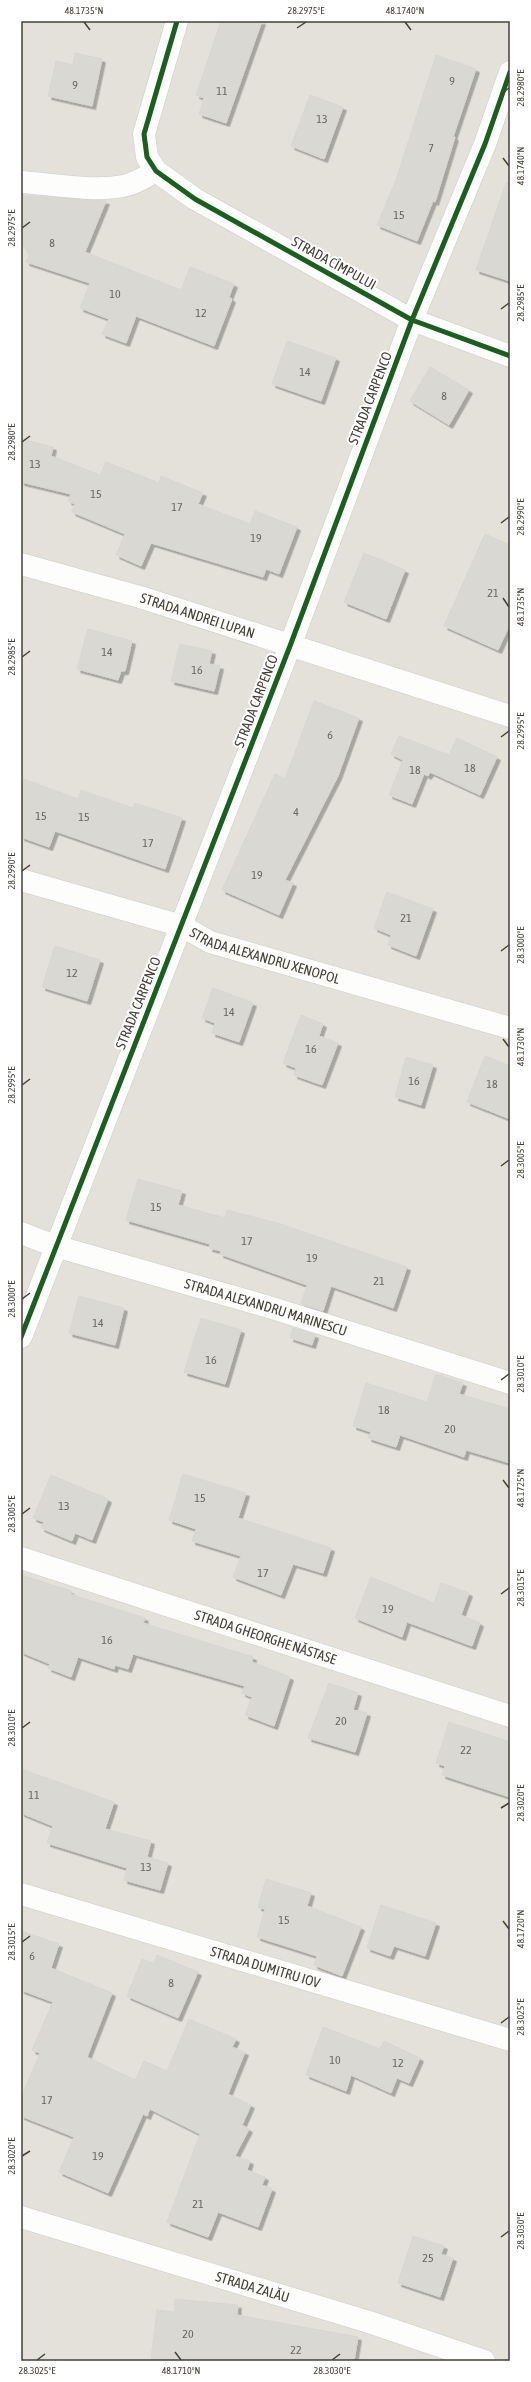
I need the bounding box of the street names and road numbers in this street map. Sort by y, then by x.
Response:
street label: STRADA CÎMPULUI [289,233,379,293]
street label: STRADA CARPENCO [345,349,395,447]
street label: STRADA ANDREI LUPAN [138,590,257,641]
street label: STRADA CARPENCO [231,652,281,750]
street label: STRADA ALEXANDRU XENOPOL [187,924,342,987]
street label: STRADA CARPENCO [112,955,164,1051]
street label: STRADA ALEXANDRU MARINESCU [183,1275,349,1339]
street label: STRADA GHEORGHE NĂSTASE [193,1607,338,1667]
street label: STRADA DUMITRU IOV [209,1943,322,1991]
street label: STRADA ZALĂU [214,2268,292,2306]

